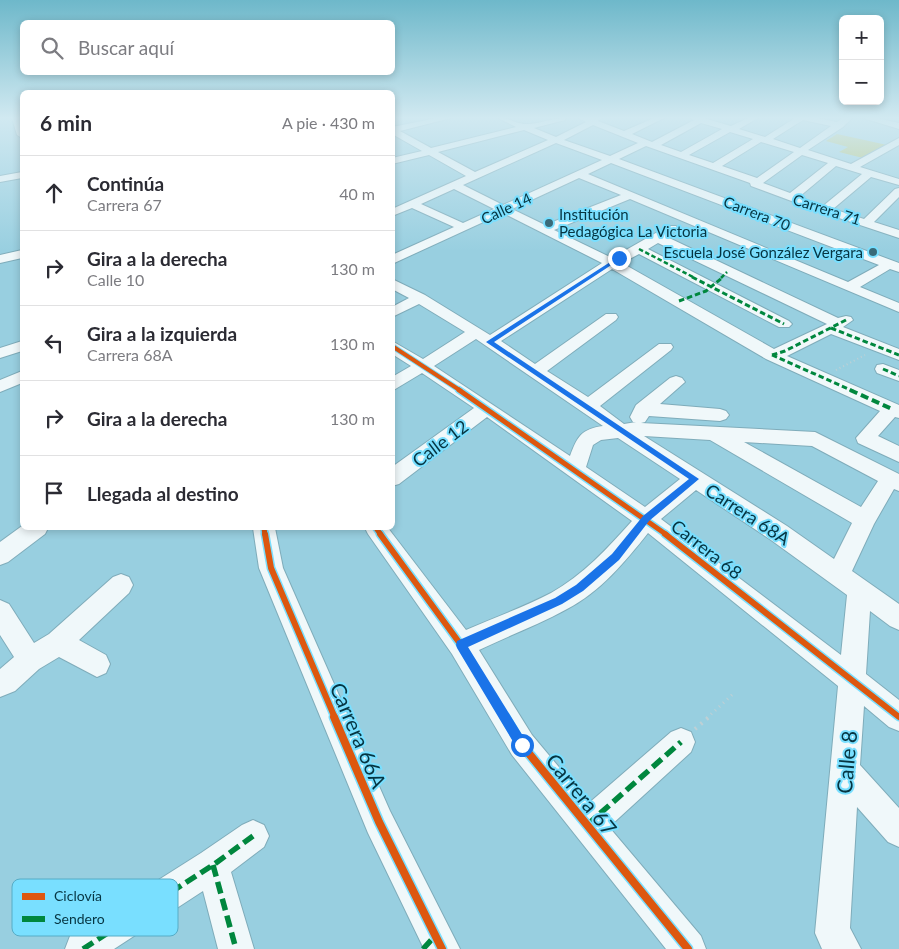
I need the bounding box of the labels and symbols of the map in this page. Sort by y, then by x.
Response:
street label: Calle 14 [478,188,534,228]
street label: Carrera 71 [791,190,863,228]
street label: Carrera 70 [721,192,793,234]
place label: Institución Pedagógica La Victoria [559,205,707,240]
marker: Institución Pedagógica La Victoria [543,217,555,229]
place label: Escuela José González Vergara [663,243,863,261]
marker: Escuela José González Vergara [867,246,879,258]
route end [608,247,631,270]
street label: Calle 12 [408,415,472,471]
street label: Carrera 68A [702,479,794,549]
street label: Carrera 68 [667,515,747,583]
street label: Carrera 66A [326,678,393,792]
street label: Calle 8 [831,730,861,794]
route start [511,734,534,757]
street label: Carrera 67 [541,748,623,840]
legend [12,879,178,936]
text: Ciclovía [54,887,102,904]
text: Sendero [54,910,105,927]

